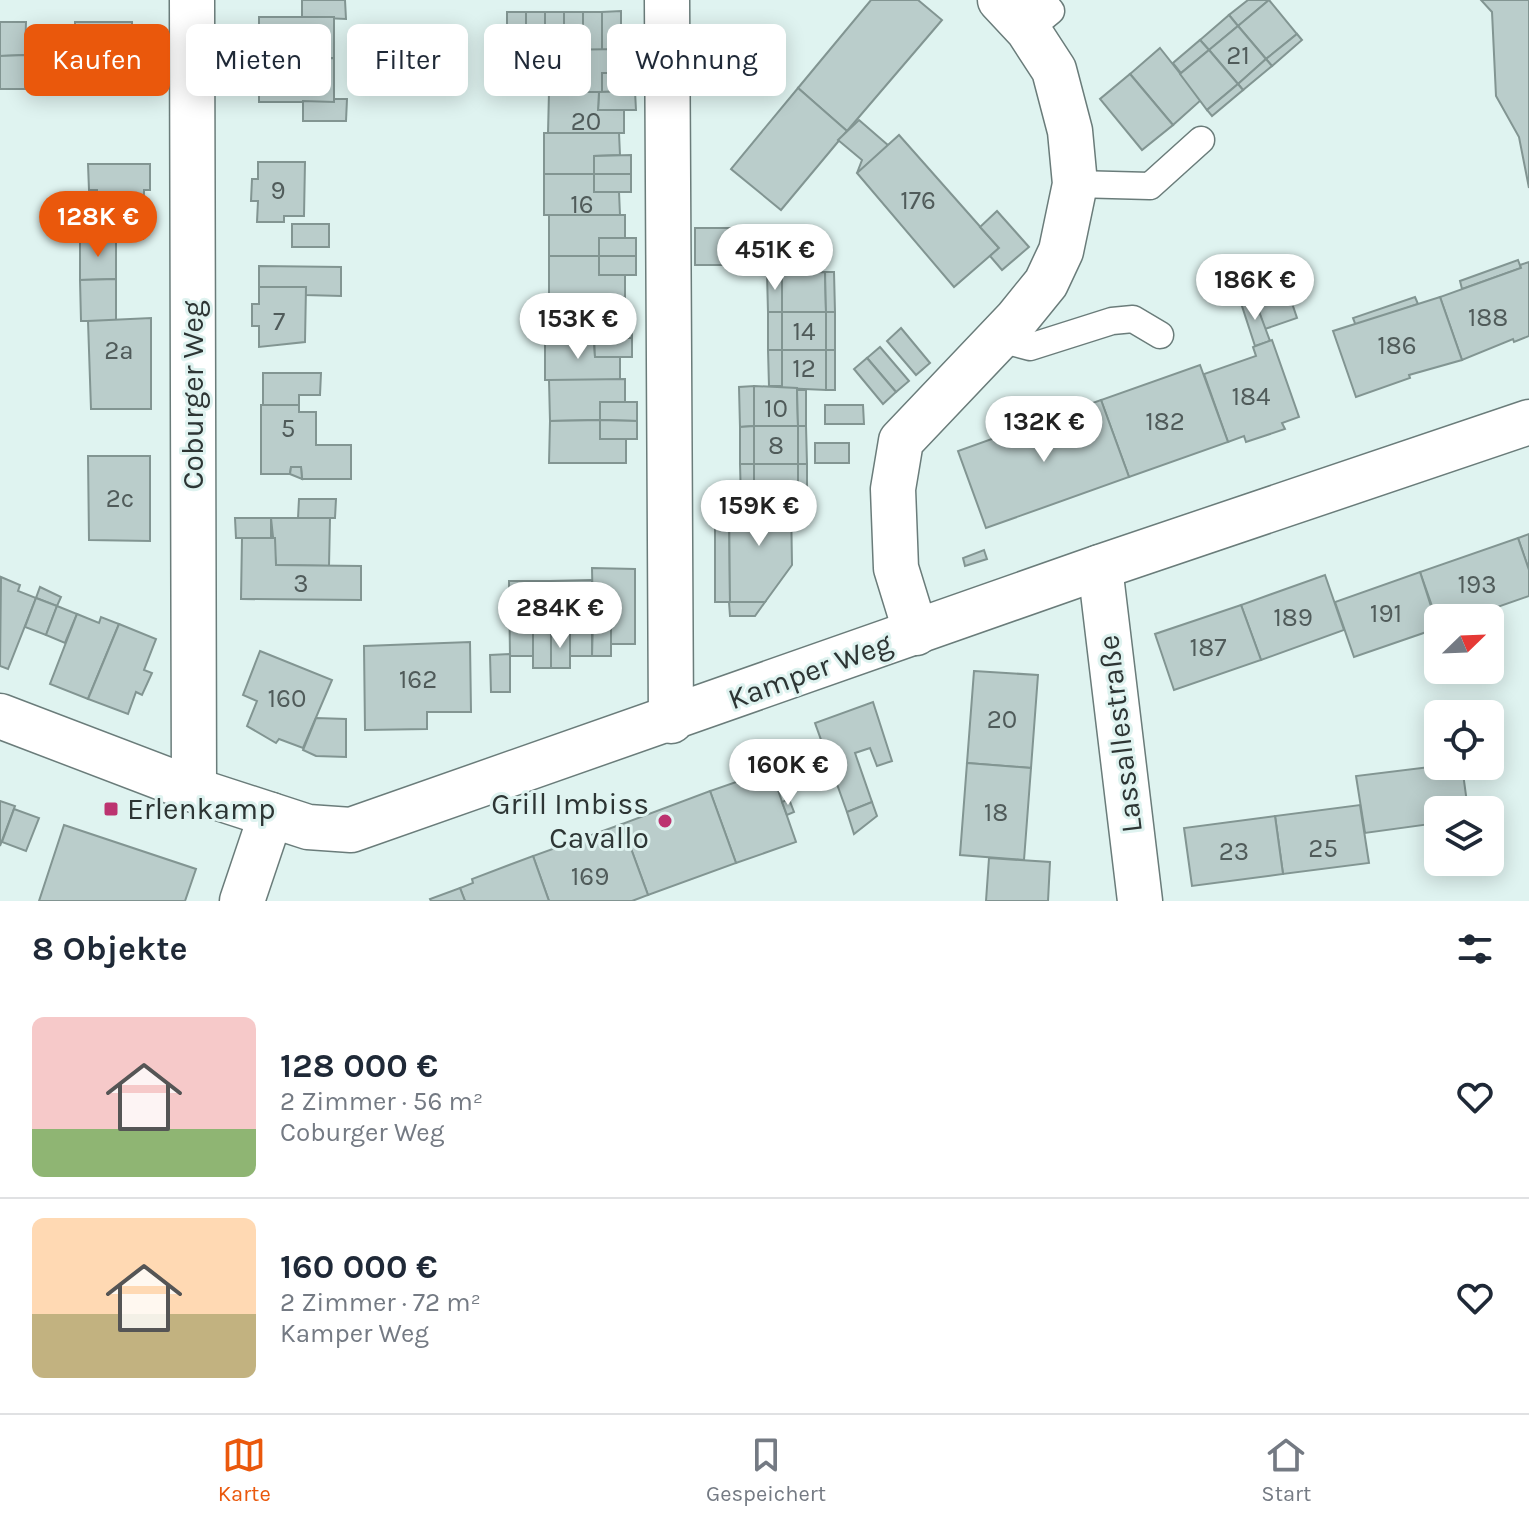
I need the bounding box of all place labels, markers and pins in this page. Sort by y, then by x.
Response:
pin: 128K € [33,191,163,259]
pin: 451K € [710,224,840,292]
pin: 186K € [1190,254,1320,322]
pin: 153K € [513,293,643,361]
pin: 132K € [979,396,1109,464]
pin: 159K € [694,480,824,548]
pin: 284K € [495,582,625,650]
pin: 160K € [723,739,853,807]
place label: Grill Imbiss Cavallo [491,786,649,856]
place label: Erlenkamp [127,791,276,827]
marker: Erlenkamp [102,800,120,818]
marker: Grill Imbiss Cavallo [656,812,674,830]

